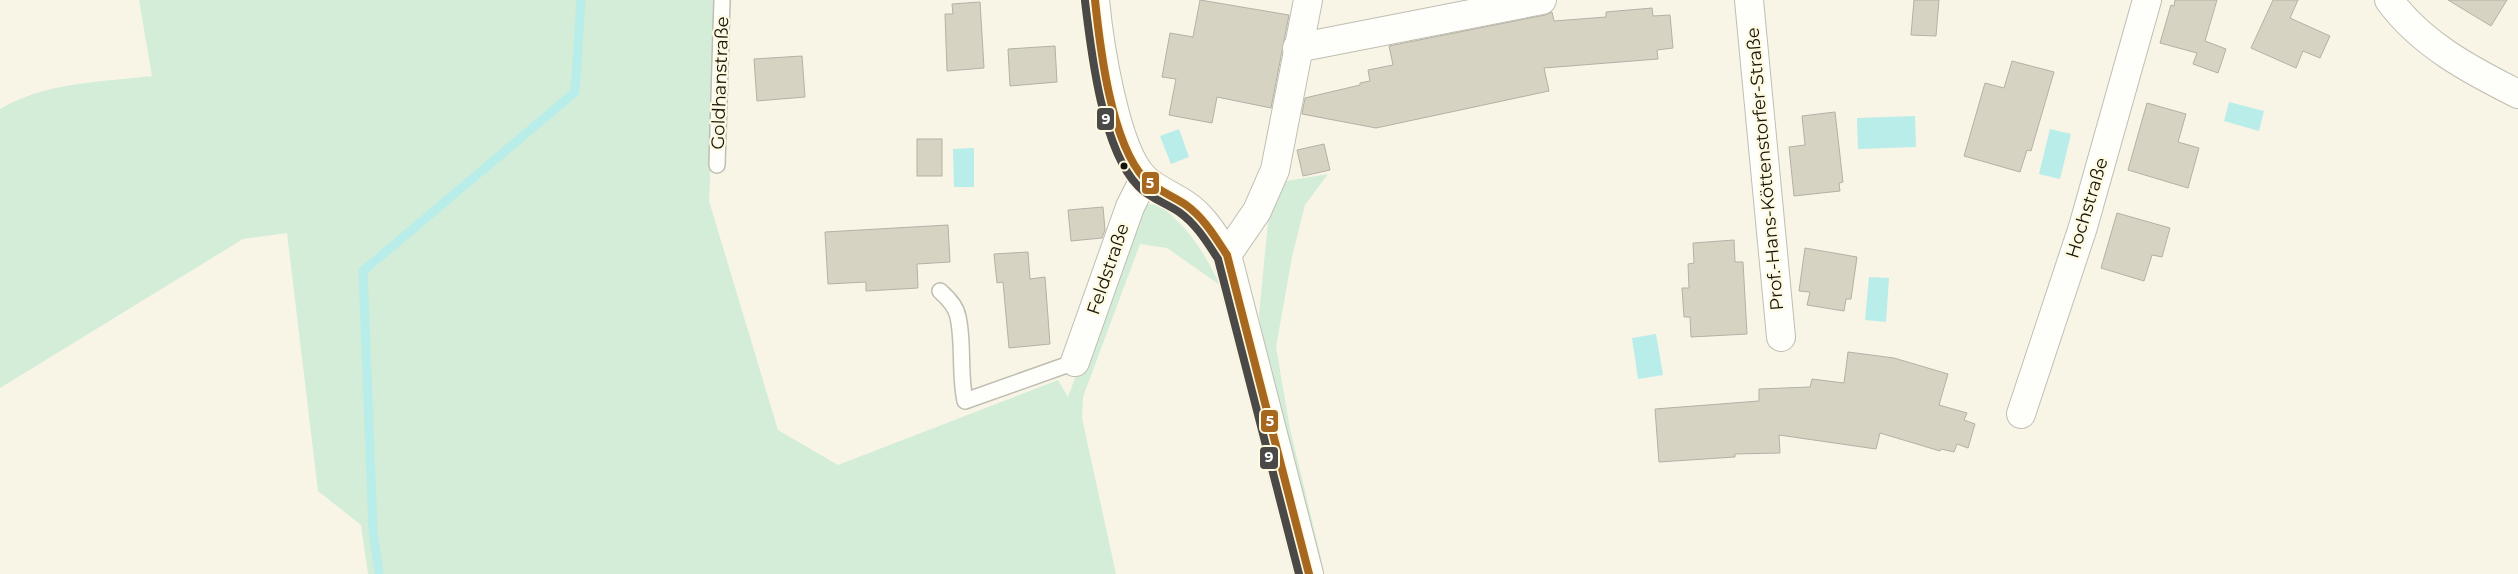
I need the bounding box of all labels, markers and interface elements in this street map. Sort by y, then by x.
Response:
street label: Goldhanstraße [707,16,733,150]
street label: Prof.-Hans-Köttenstorfer-Straße [1742,26,1788,311]
line badge: 9 [1096,107,1115,131]
text: 9 [1102,110,1111,128]
street label: Hochstraße [2061,155,2113,261]
unlabelled marker [1119,161,1129,171]
line badge: 5 [1141,171,1160,195]
text: 5 [1146,174,1154,192]
street label: Feldstraße [1082,220,1134,318]
line badge: 5 [1260,409,1279,433]
text: 5 [1266,412,1274,430]
line badge: 9 [1259,446,1279,470]
text: 9 [1265,448,1274,466]

